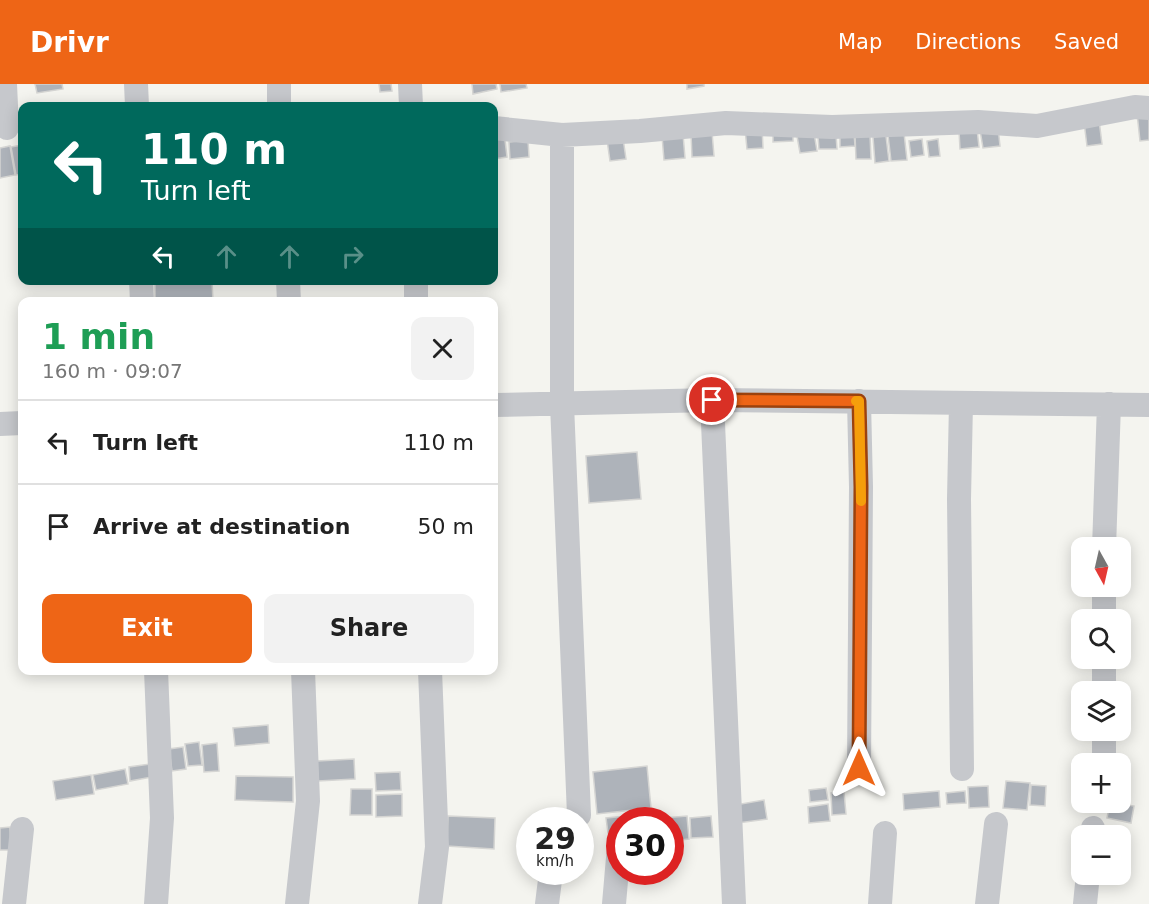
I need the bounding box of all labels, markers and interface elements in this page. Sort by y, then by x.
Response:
text: Drivr [30,26,109,59]
text: Map [838,30,882,54]
text: Directions [915,30,1021,54]
text: Saved [1054,30,1119,54]
text: 110 m [141,125,287,174]
icon: left [42,126,120,204]
text: Turn left [141,175,251,206]
icon: left [147,240,180,273]
icon: ahead [210,240,243,273]
icon: ahead [273,240,306,273]
icon: right [336,240,369,273]
text: 1 min [42,316,155,357]
button: close [411,317,474,380]
text: 160 m · 09:07 [42,359,183,383]
pin [686,374,737,425]
icon: arrive [695,383,728,416]
icon: left [42,426,75,459]
text: Turn left [93,430,198,455]
text: 110 m [404,430,474,455]
icon: arrive [42,510,75,543]
text: Arrive at destination [93,514,350,539]
text: 50 m [418,514,474,539]
north arrow [1071,537,1131,597]
map controls [1071,537,1131,885]
button: Exit [42,594,252,663]
button: Share [264,594,474,663]
button: search [1071,609,1131,669]
button: layers [1071,681,1131,741]
position arrow [827,736,891,800]
button: + [1071,753,1131,813]
speed limit sign: 30 [606,807,684,885]
text: 29 [534,821,576,856]
button: − [1071,825,1131,885]
text: km/h [536,852,574,870]

